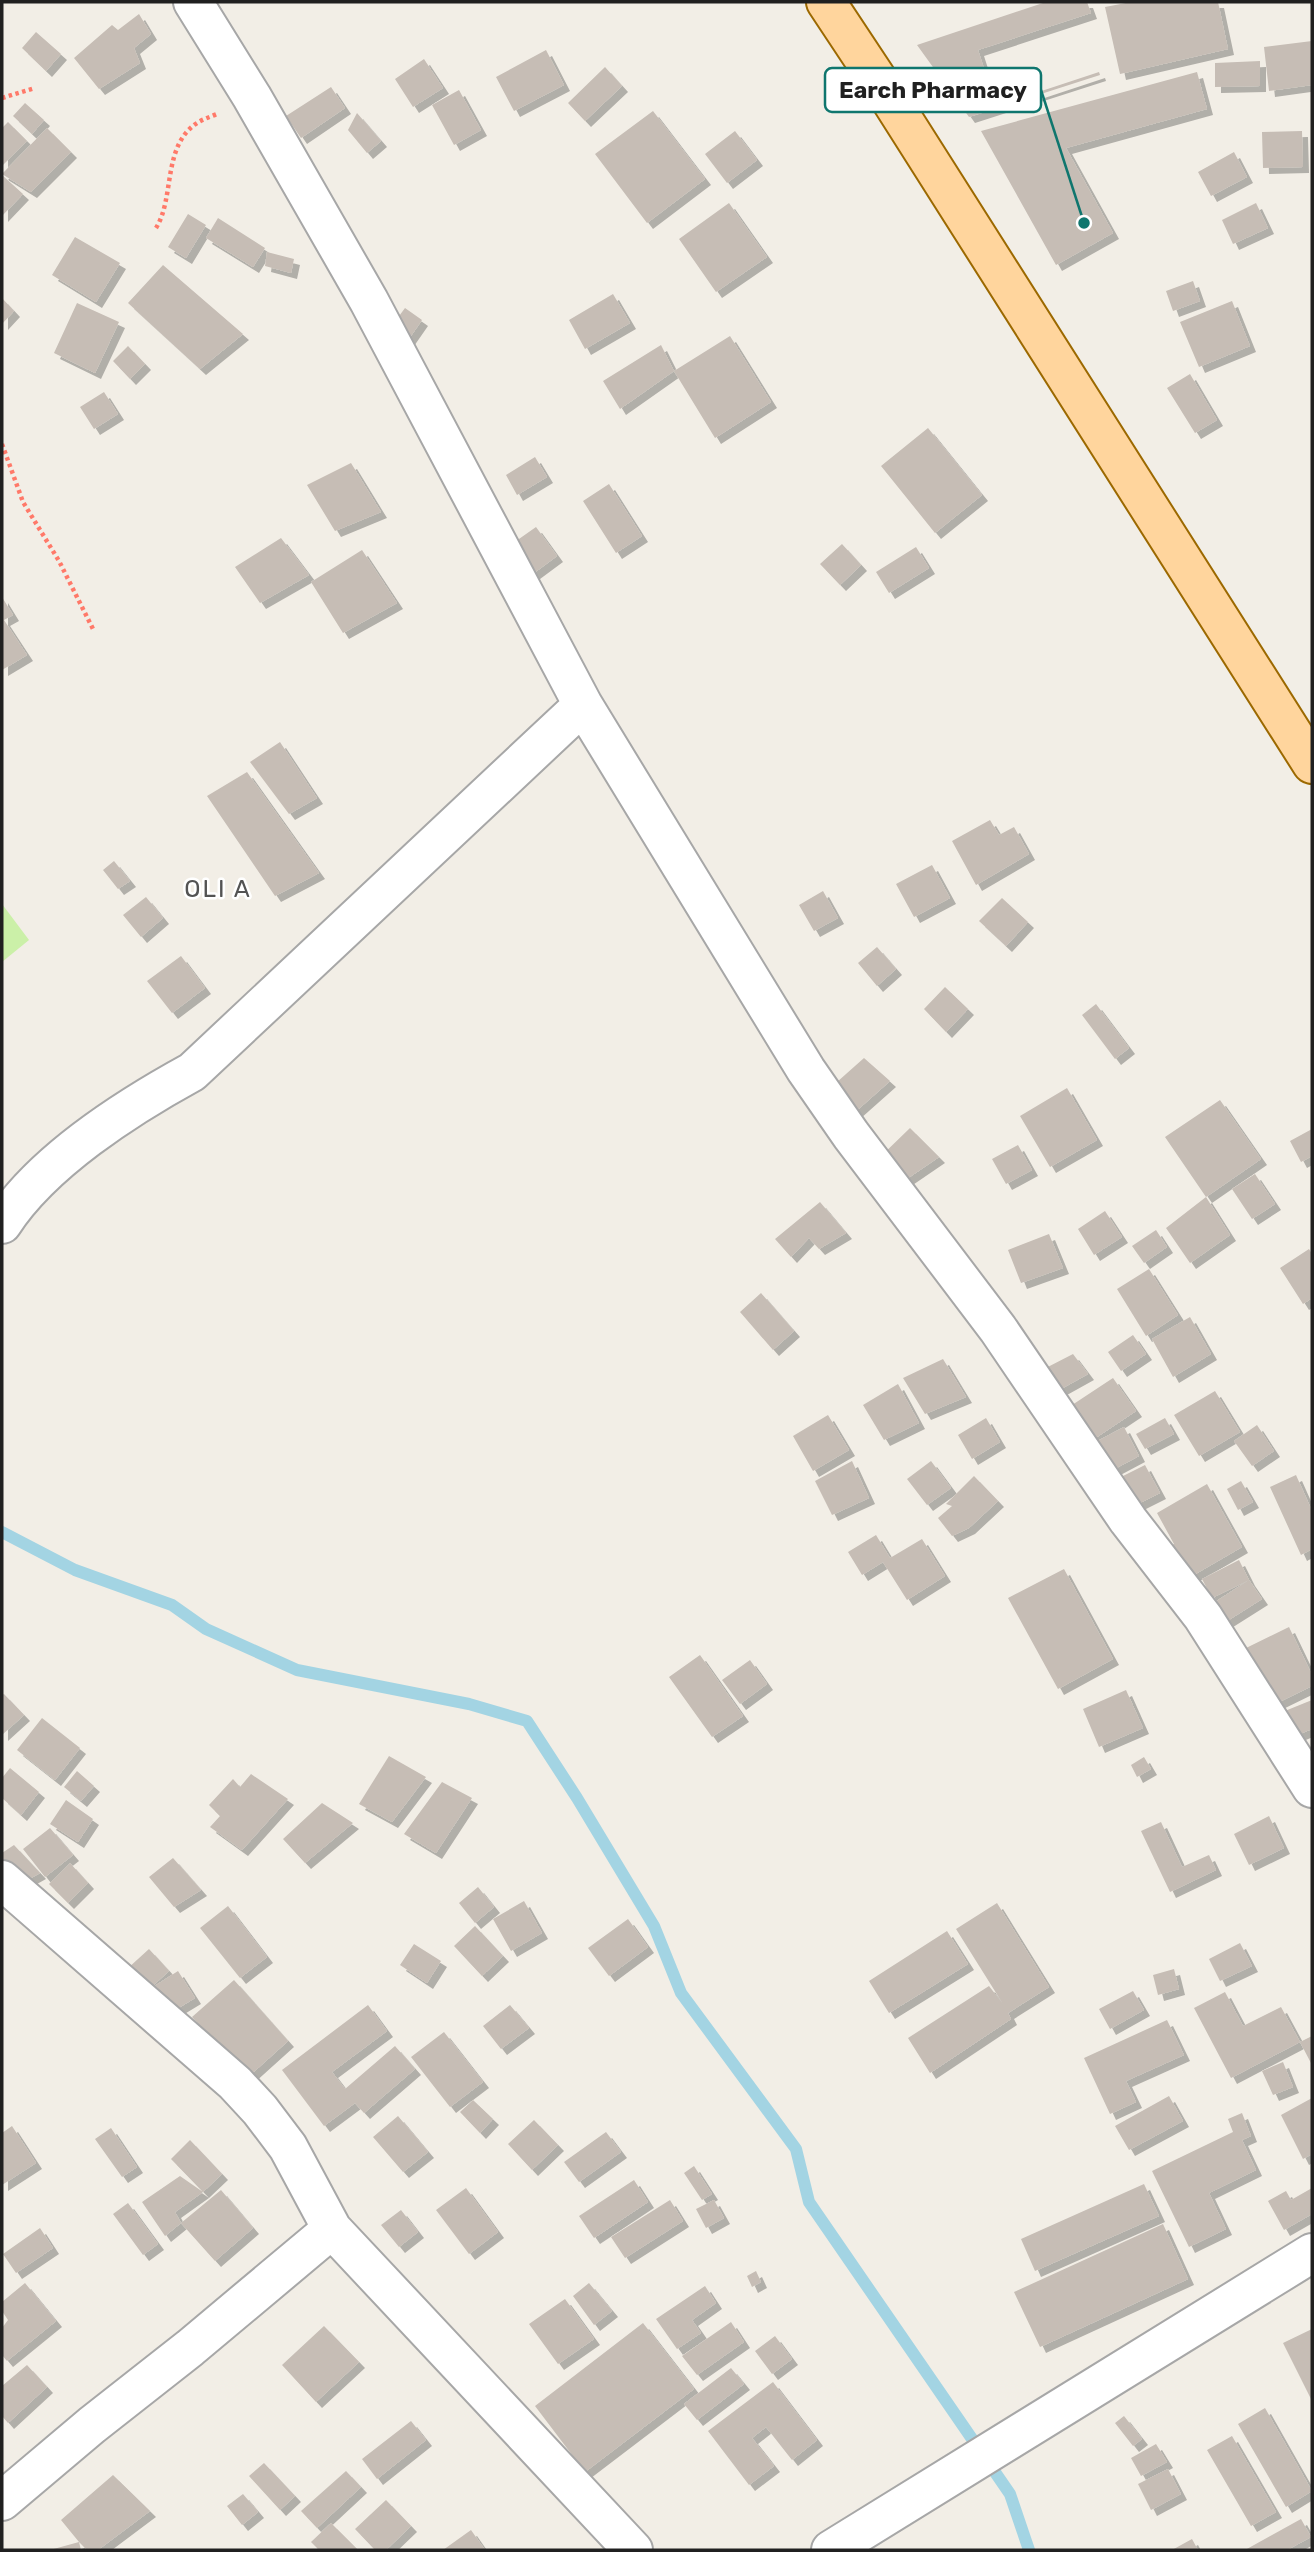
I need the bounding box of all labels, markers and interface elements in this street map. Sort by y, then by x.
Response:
callout: Earch Pharmacy [825,68,1041,112]
text: Earch Pharmacy [839,76,1027,104]
district label: OLI A [184,875,252,903]

